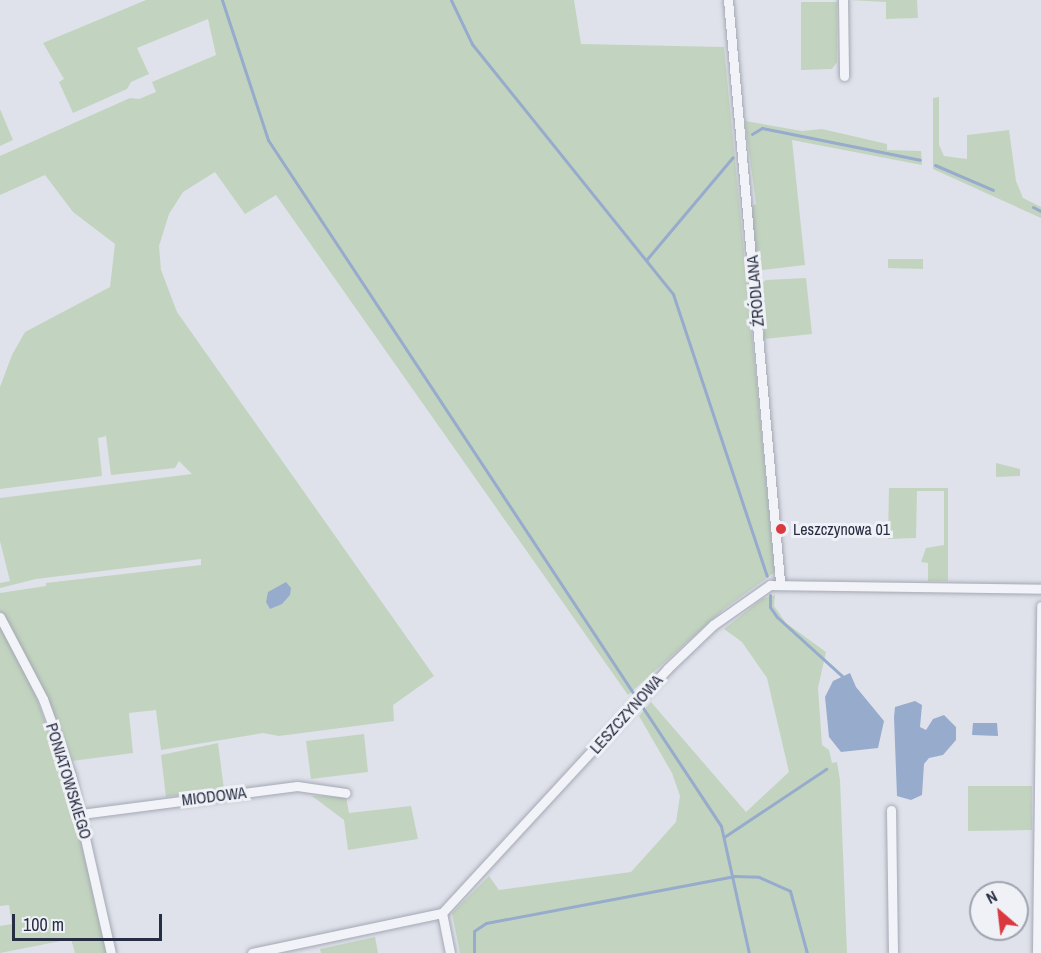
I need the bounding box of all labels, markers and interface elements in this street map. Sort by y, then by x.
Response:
street label: ŹRÓDLANA [742,255,768,327]
place label: Leszczynowa 01 [793,519,890,539]
marker: Leszczynowa 01 [774,522,788,536]
street label: LESZCZYNOWA [586,671,666,757]
street label: PONIATOWSKIEGO [42,721,96,841]
street label: MIODOWA [181,783,247,809]
north arrow [969,881,1029,941]
text: N [982,885,1001,909]
scale bar [15,902,165,940]
text: 100 m [23,912,64,937]

